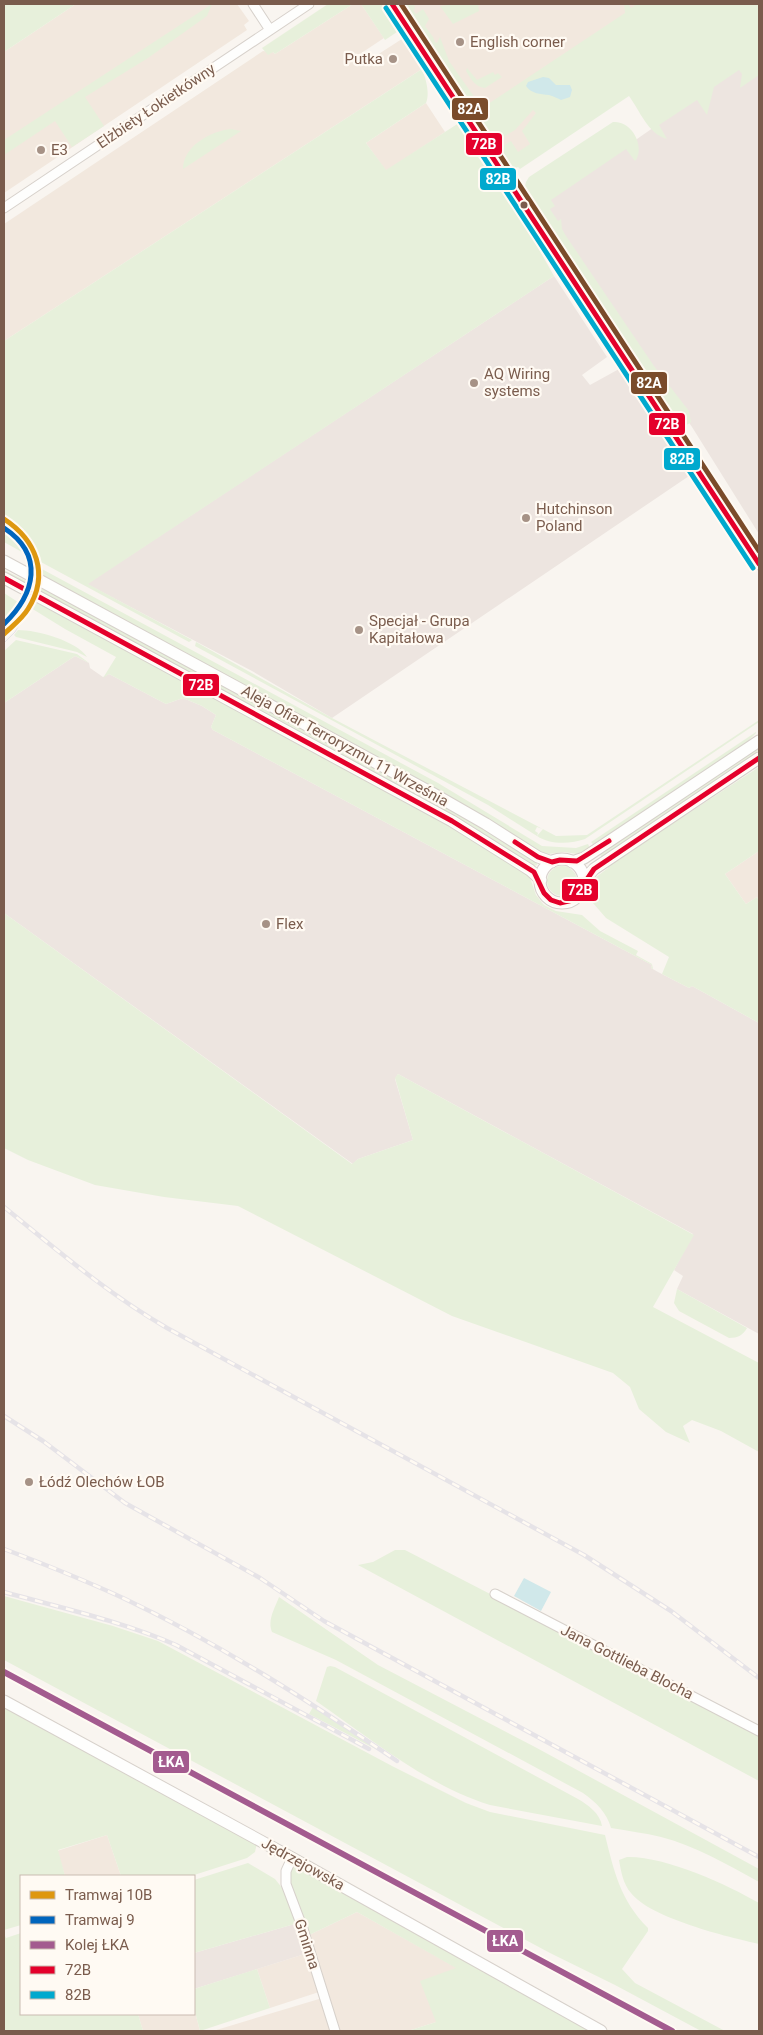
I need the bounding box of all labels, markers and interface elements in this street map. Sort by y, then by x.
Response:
place label: English corner [470,33,565,51]
marker: English corner [454,36,466,48]
place label: Putka [345,50,383,68]
marker: Putka [387,53,399,65]
street label: Elżbiety Łokietkówny [93,60,219,152]
line badge: 82A [451,97,489,121]
text: 82A [457,101,483,117]
line badge: 72B [465,132,503,156]
text: 72B [472,136,497,152]
place label: E3 [51,141,68,159]
marker: E3 [35,144,47,156]
line badge: 82B [479,167,517,191]
text: 82B [486,171,511,187]
unlabelled marker [519,200,529,210]
place label: AQ Wiring systems [484,365,550,400]
line badge: 82A [630,371,668,395]
text: 82A [636,375,662,391]
marker: AQ Wiring systems [468,377,480,389]
line badge: 72B [648,412,686,436]
text: 72B [655,416,680,432]
line badge: 82B [663,447,701,471]
text: 82B [670,451,695,467]
place label: Hutchinson Poland [536,500,613,535]
marker: Hutchinson Poland [520,512,532,524]
place label: Specjał - Grupa Kapitałowa [369,612,470,647]
marker: Specjał - Grupa Kapitałowa [353,624,365,636]
line badge: 72B [182,673,220,697]
text: 72B [189,677,214,693]
street label: Aleja Ofiar Terroryzmu 11 Września [238,681,452,811]
line badge: 72B [561,878,599,902]
text: 72B [568,882,593,898]
place label: Flex [276,915,304,933]
marker: Flex [260,918,272,930]
place label: Łódź Olechów ŁOB [39,1473,165,1491]
marker: Łódź Olechów ŁOB [23,1476,35,1488]
street label: Jana Gottlieba Blocha [558,1621,696,1703]
line badge: ŁKA [152,1750,190,1774]
text: ŁKA [158,1754,185,1770]
street label: Jędrzejowska [258,1834,348,1894]
legend [20,1875,195,2015]
text: Tramwaj 10B [65,1886,152,1904]
text: Tramwaj 9 [65,1911,135,1929]
street label: Gminna [290,1917,324,1971]
line badge: ŁKA [486,1929,524,1953]
text: ŁKA [492,1933,519,1949]
text: Kolej ŁKA [65,1936,129,1954]
text: 72B [65,1961,91,1979]
text: 82B [65,1986,91,2004]

